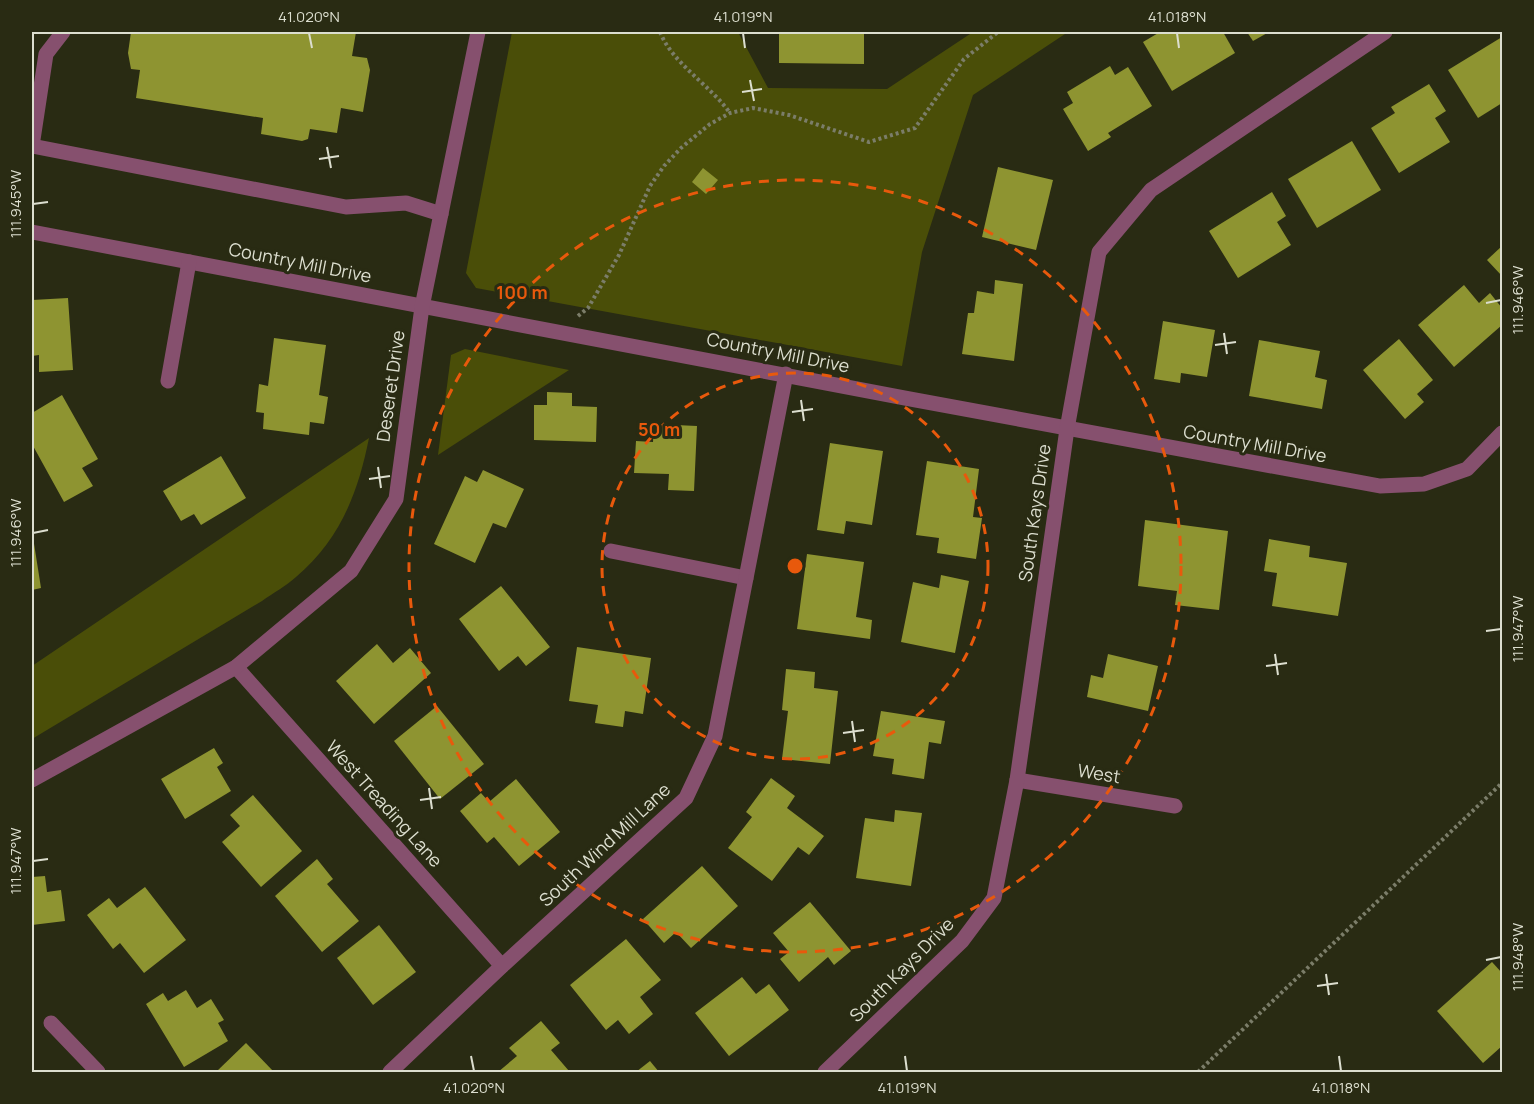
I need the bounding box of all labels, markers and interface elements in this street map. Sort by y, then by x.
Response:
text: 41.020°N [278,6,340,27]
text: 41.019°N [713,6,773,27]
text: 41.018°N [1148,6,1206,27]
text: 111.945°W [5,170,26,238]
street label: Country Mill Drive [227,236,374,288]
text: 111.946°W [1507,266,1528,335]
text: 100 m [496,280,548,304]
street label: Country Mill Drive [705,326,852,378]
street label: Deseret Drive [370,329,410,443]
text: 50 m [638,417,680,441]
street label: Country Mill Drive [1182,419,1329,467]
street label: South Kays Drive [1012,443,1056,583]
text: 111.946°W [5,499,26,568]
centre of rings [785,556,805,576]
text: 111.947°W [1507,595,1528,663]
street label: West Treading Lane [321,735,448,872]
street label: West [1076,758,1122,788]
street label: South Wind Mill Lane [534,777,675,911]
text: 111.947°W [5,827,26,895]
street label: South Kays Drive [844,912,959,1027]
text: 111.948°W [1507,923,1528,991]
text: 41.020°N [443,1077,505,1098]
text: 41.019°N [877,1077,937,1098]
text: 41.018°N [1312,1077,1370,1098]

